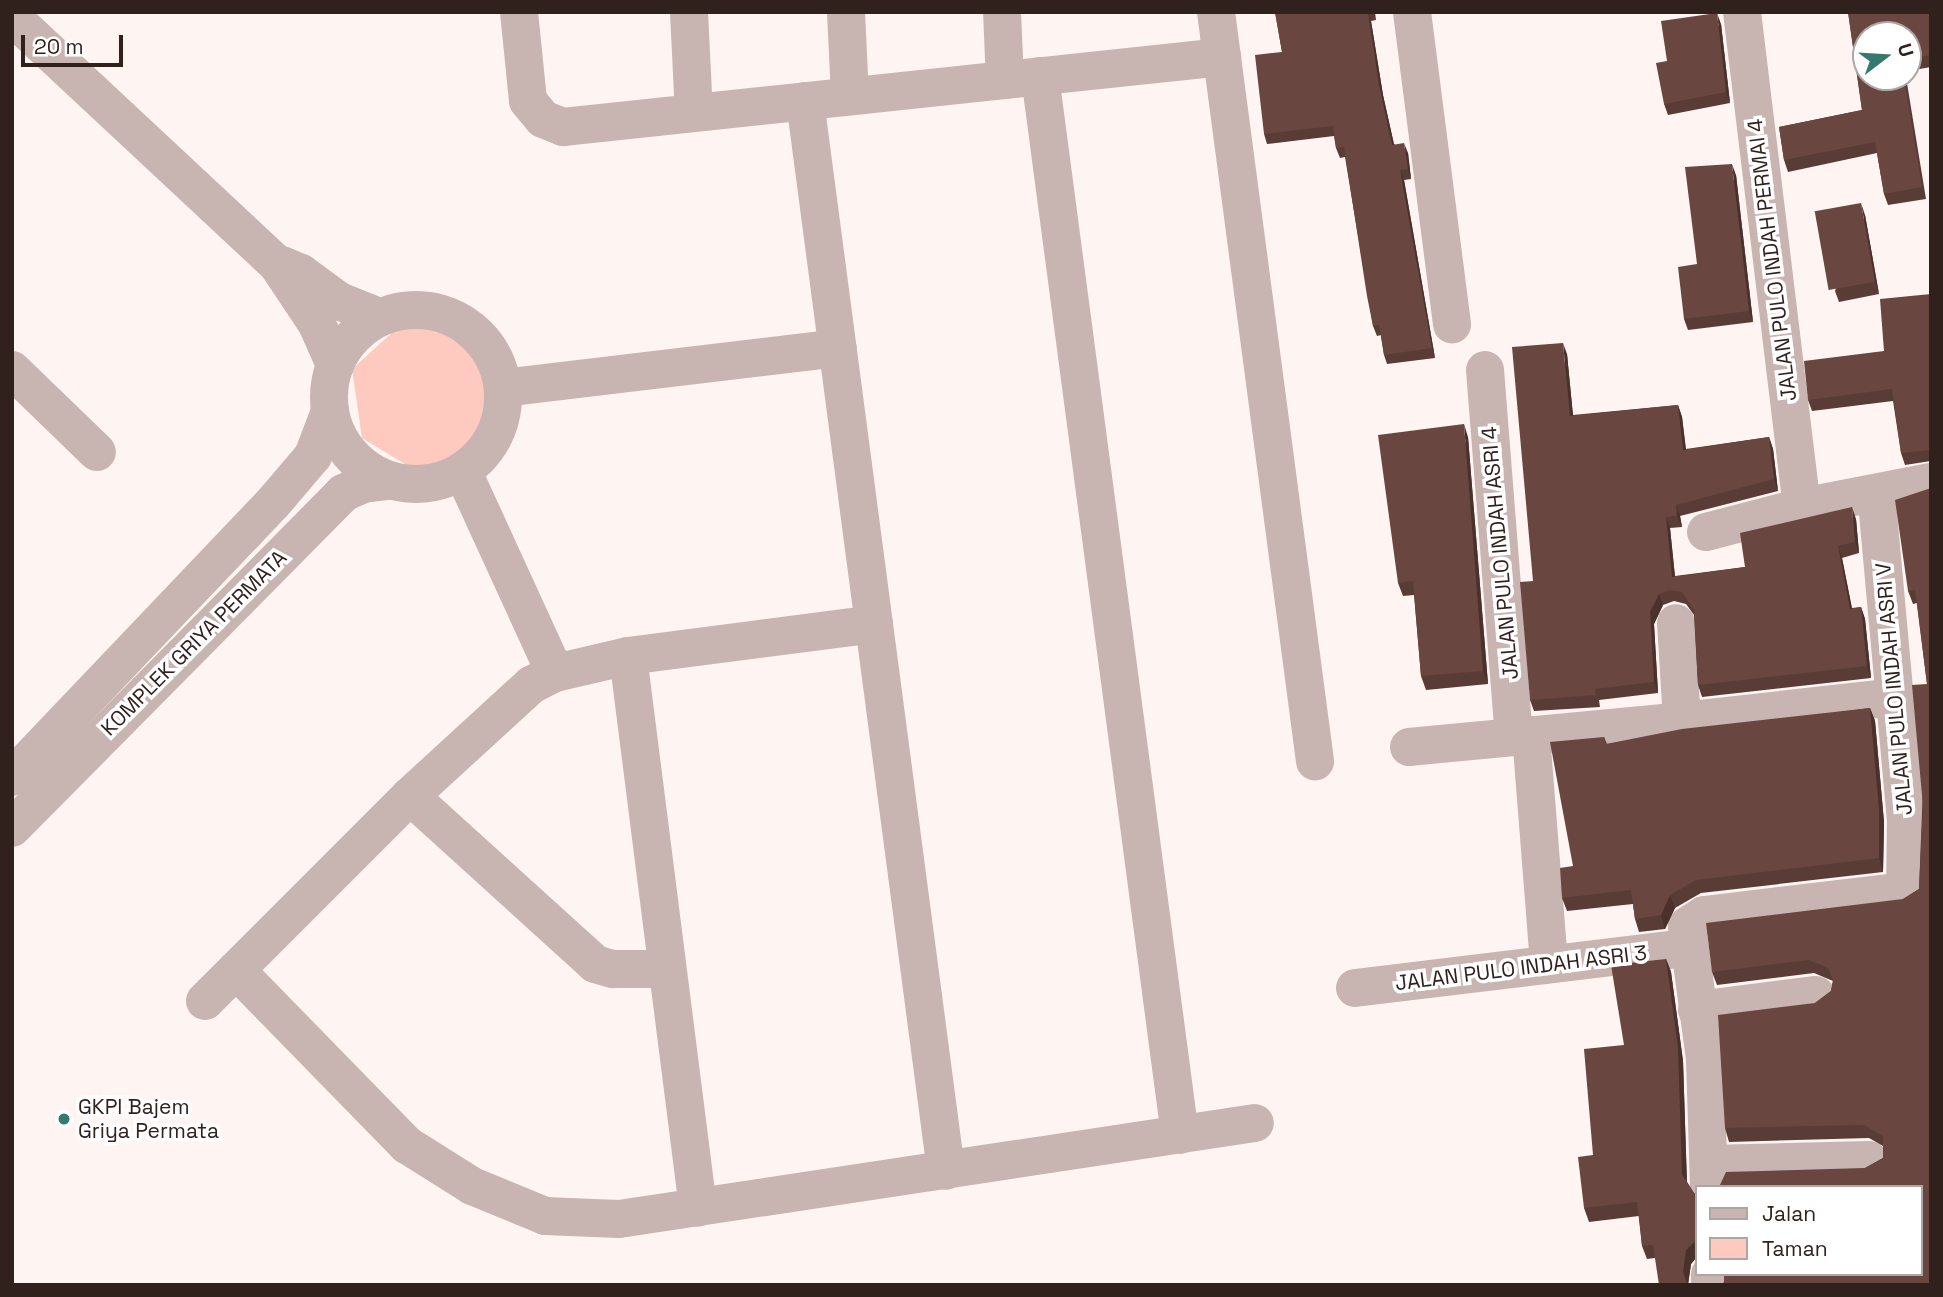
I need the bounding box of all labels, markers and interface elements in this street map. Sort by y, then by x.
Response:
scale bar [24,21,126,65]
north arrow [1852,21,1922,91]
text: 20 m [34,33,84,60]
text: U [1892,41,1919,60]
street label: JALAN PULO INDAH PERMAI 4 [1742,117,1802,403]
street label: JALAN PULO INDAH ASRI 4 [1476,425,1524,681]
street label: KOMPLEK GRIYA PERMATA [96,545,292,741]
street label: JALAN PULO INDAH ASRI V [1870,561,1918,817]
street label: JALAN PULO INDAH ASRI 3 [1393,940,1649,996]
place label: GKPI Bajem Griya Permata [78,1094,219,1144]
marker: GKPI Bajem Griya Permata [56,1111,72,1127]
legend [1694,1185,1922,1276]
text: Jalan [1762,1200,1816,1227]
text: Taman [1762,1235,1828,1262]

